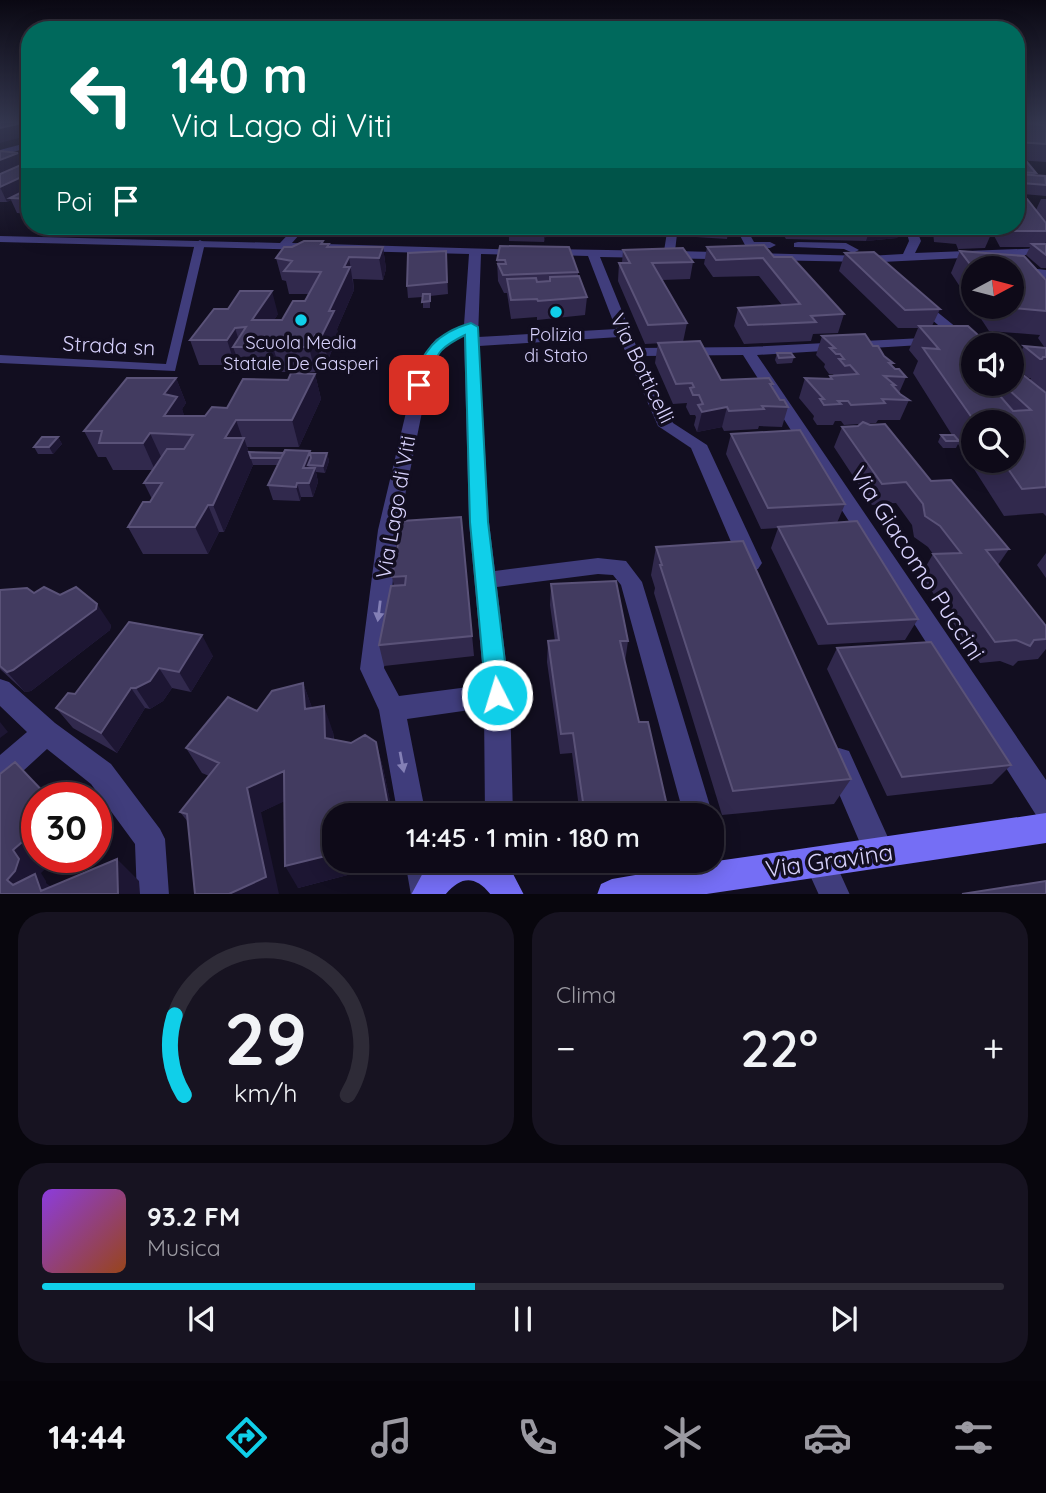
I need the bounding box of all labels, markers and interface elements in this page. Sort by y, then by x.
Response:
text: 140 m [171,44,308,105]
icon: left [56,49,147,140]
text: Via Lago di Viti [171,105,392,145]
icon: arrive [107,182,145,220]
text: Poi [56,185,93,218]
north arrow [961,256,1024,318]
map controls [961,256,1024,473]
marker: Polizia di Stato [548,304,564,320]
street label: Via Botticelli [605,309,681,427]
marker: Scuola Media Statale De Gasperi [293,312,309,328]
place label: Polizia di Stato [524,323,588,367]
street label: Strada sn [62,330,156,360]
place label: Scuola Media Statale De Gasperi [223,331,379,375]
button: sound [961,333,1024,396]
pin [389,355,449,415]
icon: arrive [400,366,438,404]
button: search [961,410,1024,473]
street label: Via Lago di Viti [370,433,420,581]
street label: Via Giacomo Puccini [844,460,992,666]
one-way arrow [373,600,384,622]
position arrow [460,658,534,732]
one-way arrow [396,751,407,773]
speed limit sign: 30 [21,782,112,873]
text: 14:45 · 1 min · 180 m [406,821,640,854]
street label: Via Gravina [763,836,895,884]
text: Clima [556,980,616,1009]
text: 29 [225,992,307,1083]
text: 22° [740,1015,818,1080]
text: − [556,1024,576,1072]
text: + [983,1024,1004,1072]
text: km/h [234,1076,298,1107]
text: 93.2 FM [147,1200,240,1233]
text: Musica [147,1233,221,1262]
icon: previous [183,1300,221,1338]
icon: pause [504,1300,542,1338]
icon: next [825,1300,863,1338]
icon: directions [222,1413,271,1462]
icon: music [367,1413,416,1462]
icon: phone [513,1413,562,1462]
icon: climate [658,1413,707,1462]
icon: car [803,1413,852,1462]
icon: filters [949,1413,998,1462]
text: 14:44 [48,1417,126,1457]

